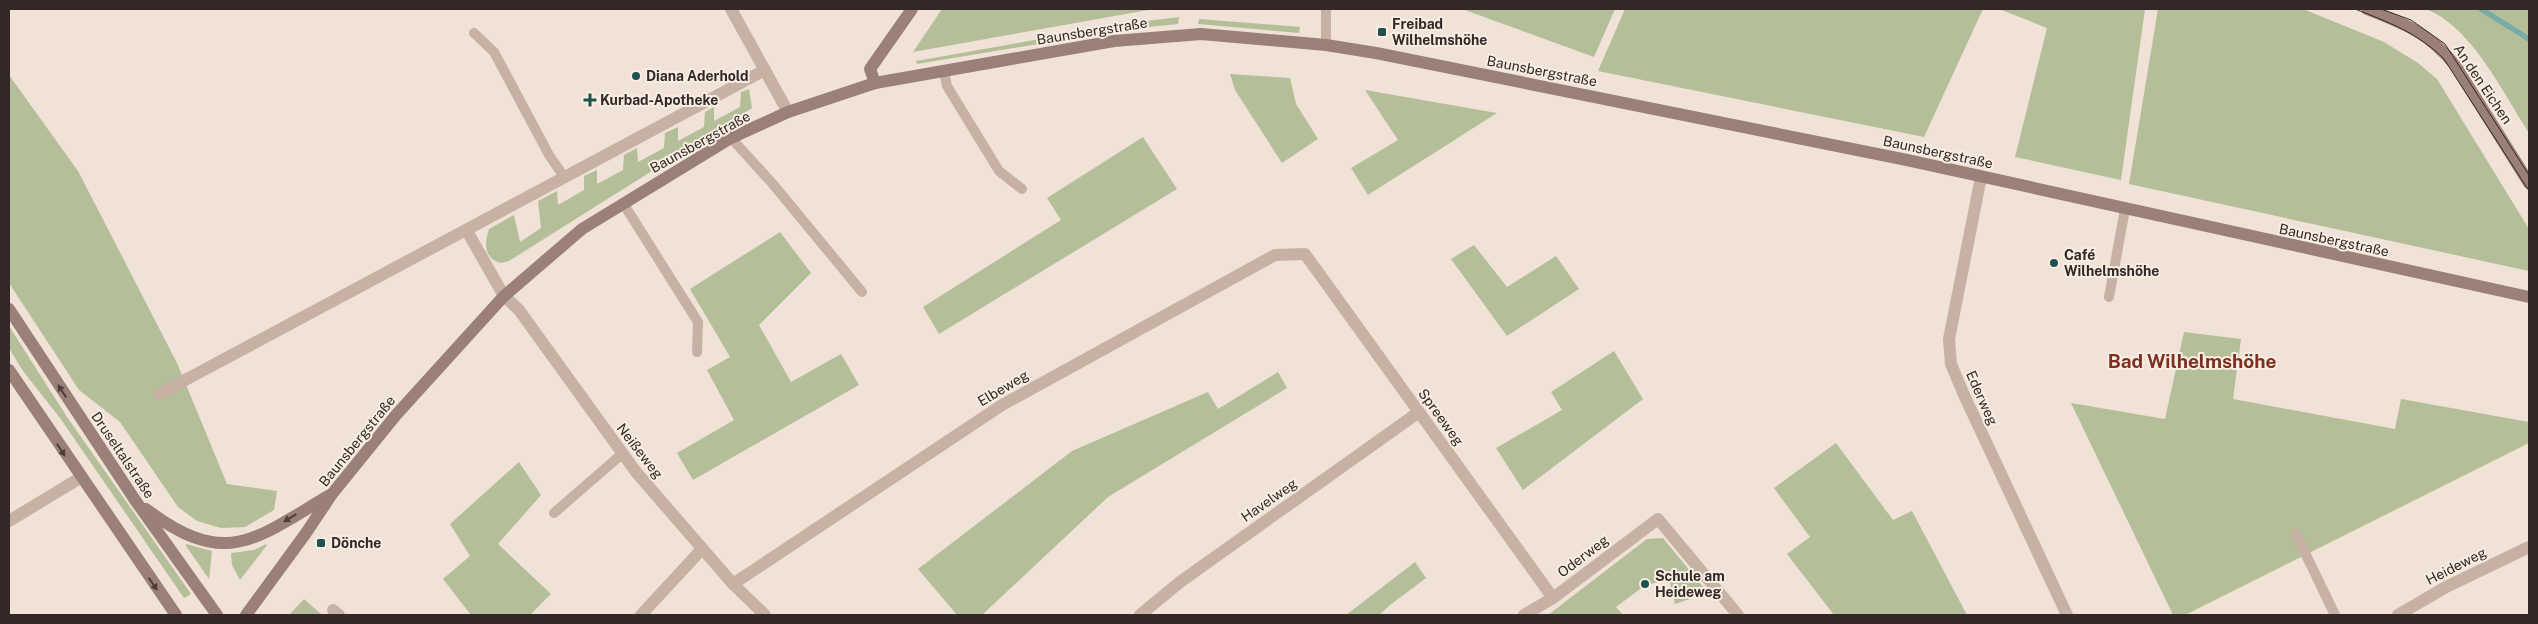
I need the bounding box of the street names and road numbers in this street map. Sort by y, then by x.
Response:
street label: Baunsbergstraße [1035,14,1149,48]
street label: An den Eichen [2450,41,2516,127]
street label: Baunsbergstraße [1486,52,1599,90]
street label: Baunsbergstraße [647,108,753,176]
street label: Baunsbergstraße [1882,133,1994,171]
street label: Baunsbergstraße [2278,221,2390,259]
street label: Elbeweg [975,367,1031,409]
street label: Ederweg [1963,368,2001,428]
street label: Spreeweg [1415,386,1467,449]
street label: Baunsbergstraße [316,392,398,490]
street label: Druseltalstraße [88,409,158,501]
street label: Neißeweg [614,420,667,482]
street label: Havelweg [1238,475,1300,525]
street label: Oderweg [1554,532,1612,580]
street label: Heideweg [2423,544,2489,588]

